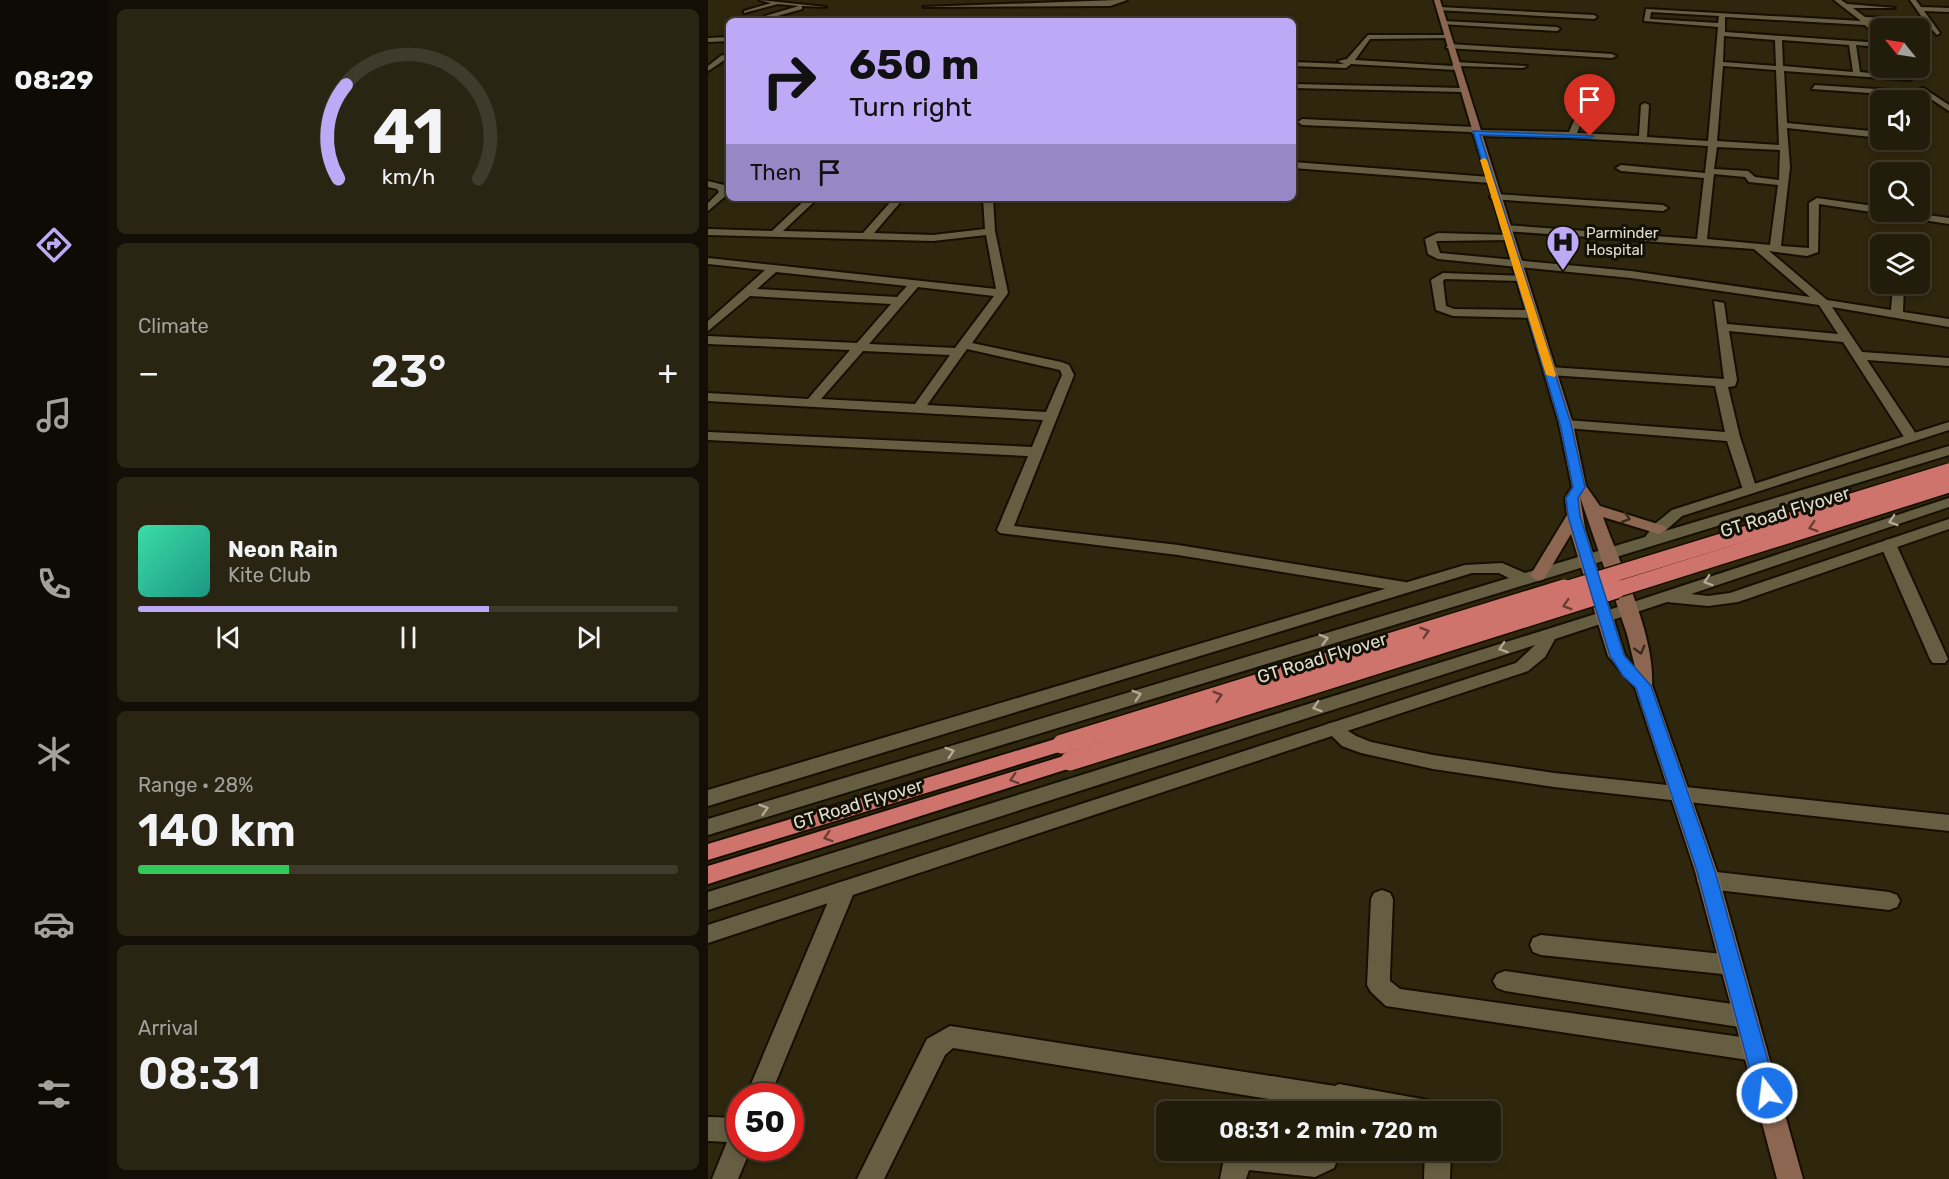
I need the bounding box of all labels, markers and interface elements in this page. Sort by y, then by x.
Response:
north arrow [1870,18,1930,78]
map controls [1870,18,1930,294]
text: 650 m [849,40,979,90]
icon: right [750,42,828,120]
text: 08:29 [14,64,94,96]
pin [1564,74,1615,136]
icon: arrive [1573,83,1606,116]
button: sound [1870,90,1930,150]
text: Turn right [849,91,972,123]
text: 41 [372,95,444,169]
icon: arrive [813,156,846,189]
text: Then [750,159,801,186]
button: search [1870,162,1930,222]
text: km/h [381,164,435,189]
icon: directions [33,224,75,266]
hospital icon: Parminder Hospital [1545,224,1581,271]
place label: Parminder Hospital [1586,224,1659,259]
button: layers [1870,234,1930,294]
text: Climate [138,314,209,338]
text: 23° [371,345,446,398]
text: − [138,353,159,392]
text: + [657,353,678,392]
icon: music [33,394,75,436]
street label: GT Road Flyover [1717,482,1853,542]
one-way arrow [1620,511,1631,524]
one-way arrow [1888,513,1899,526]
one-way arrow [1808,520,1819,533]
text: Neon Rain [228,536,338,563]
icon: phone [33,563,75,605]
text: Kite Club [228,563,311,587]
one-way arrow [1703,574,1714,587]
one-way arrow [1562,598,1573,610]
icon: previous [212,621,245,654]
icon: pause [392,621,425,654]
icon: next [572,621,605,654]
one-way arrow [1419,627,1430,639]
street label: GT Road Flyover [1254,628,1390,688]
one-way arrow [1318,634,1328,646]
one-way arrow [1498,640,1509,653]
one-way arrow [1633,644,1645,655]
one-way arrow [1131,690,1142,702]
one-way arrow [1212,691,1223,703]
one-way arrow [1312,700,1323,712]
icon: climate [33,733,75,775]
one-way arrow [944,747,955,759]
one-way arrow [1009,771,1020,784]
text: Range · 28% [138,773,253,797]
street label: GT Road Flyover [790,774,926,834]
text: 140 km [138,804,296,857]
one-way arrow [758,804,769,817]
one-way arrow [823,830,834,842]
icon: car [33,903,75,945]
text: Arrival [138,1016,198,1040]
text: 08:31 [138,1047,261,1100]
position arrow [1735,1061,1799,1125]
icon: filters [33,1073,75,1115]
speed limit sign: 50 [726,1083,804,1161]
text: 08:31 · 2 min · 720 m [1219,1117,1438,1144]

